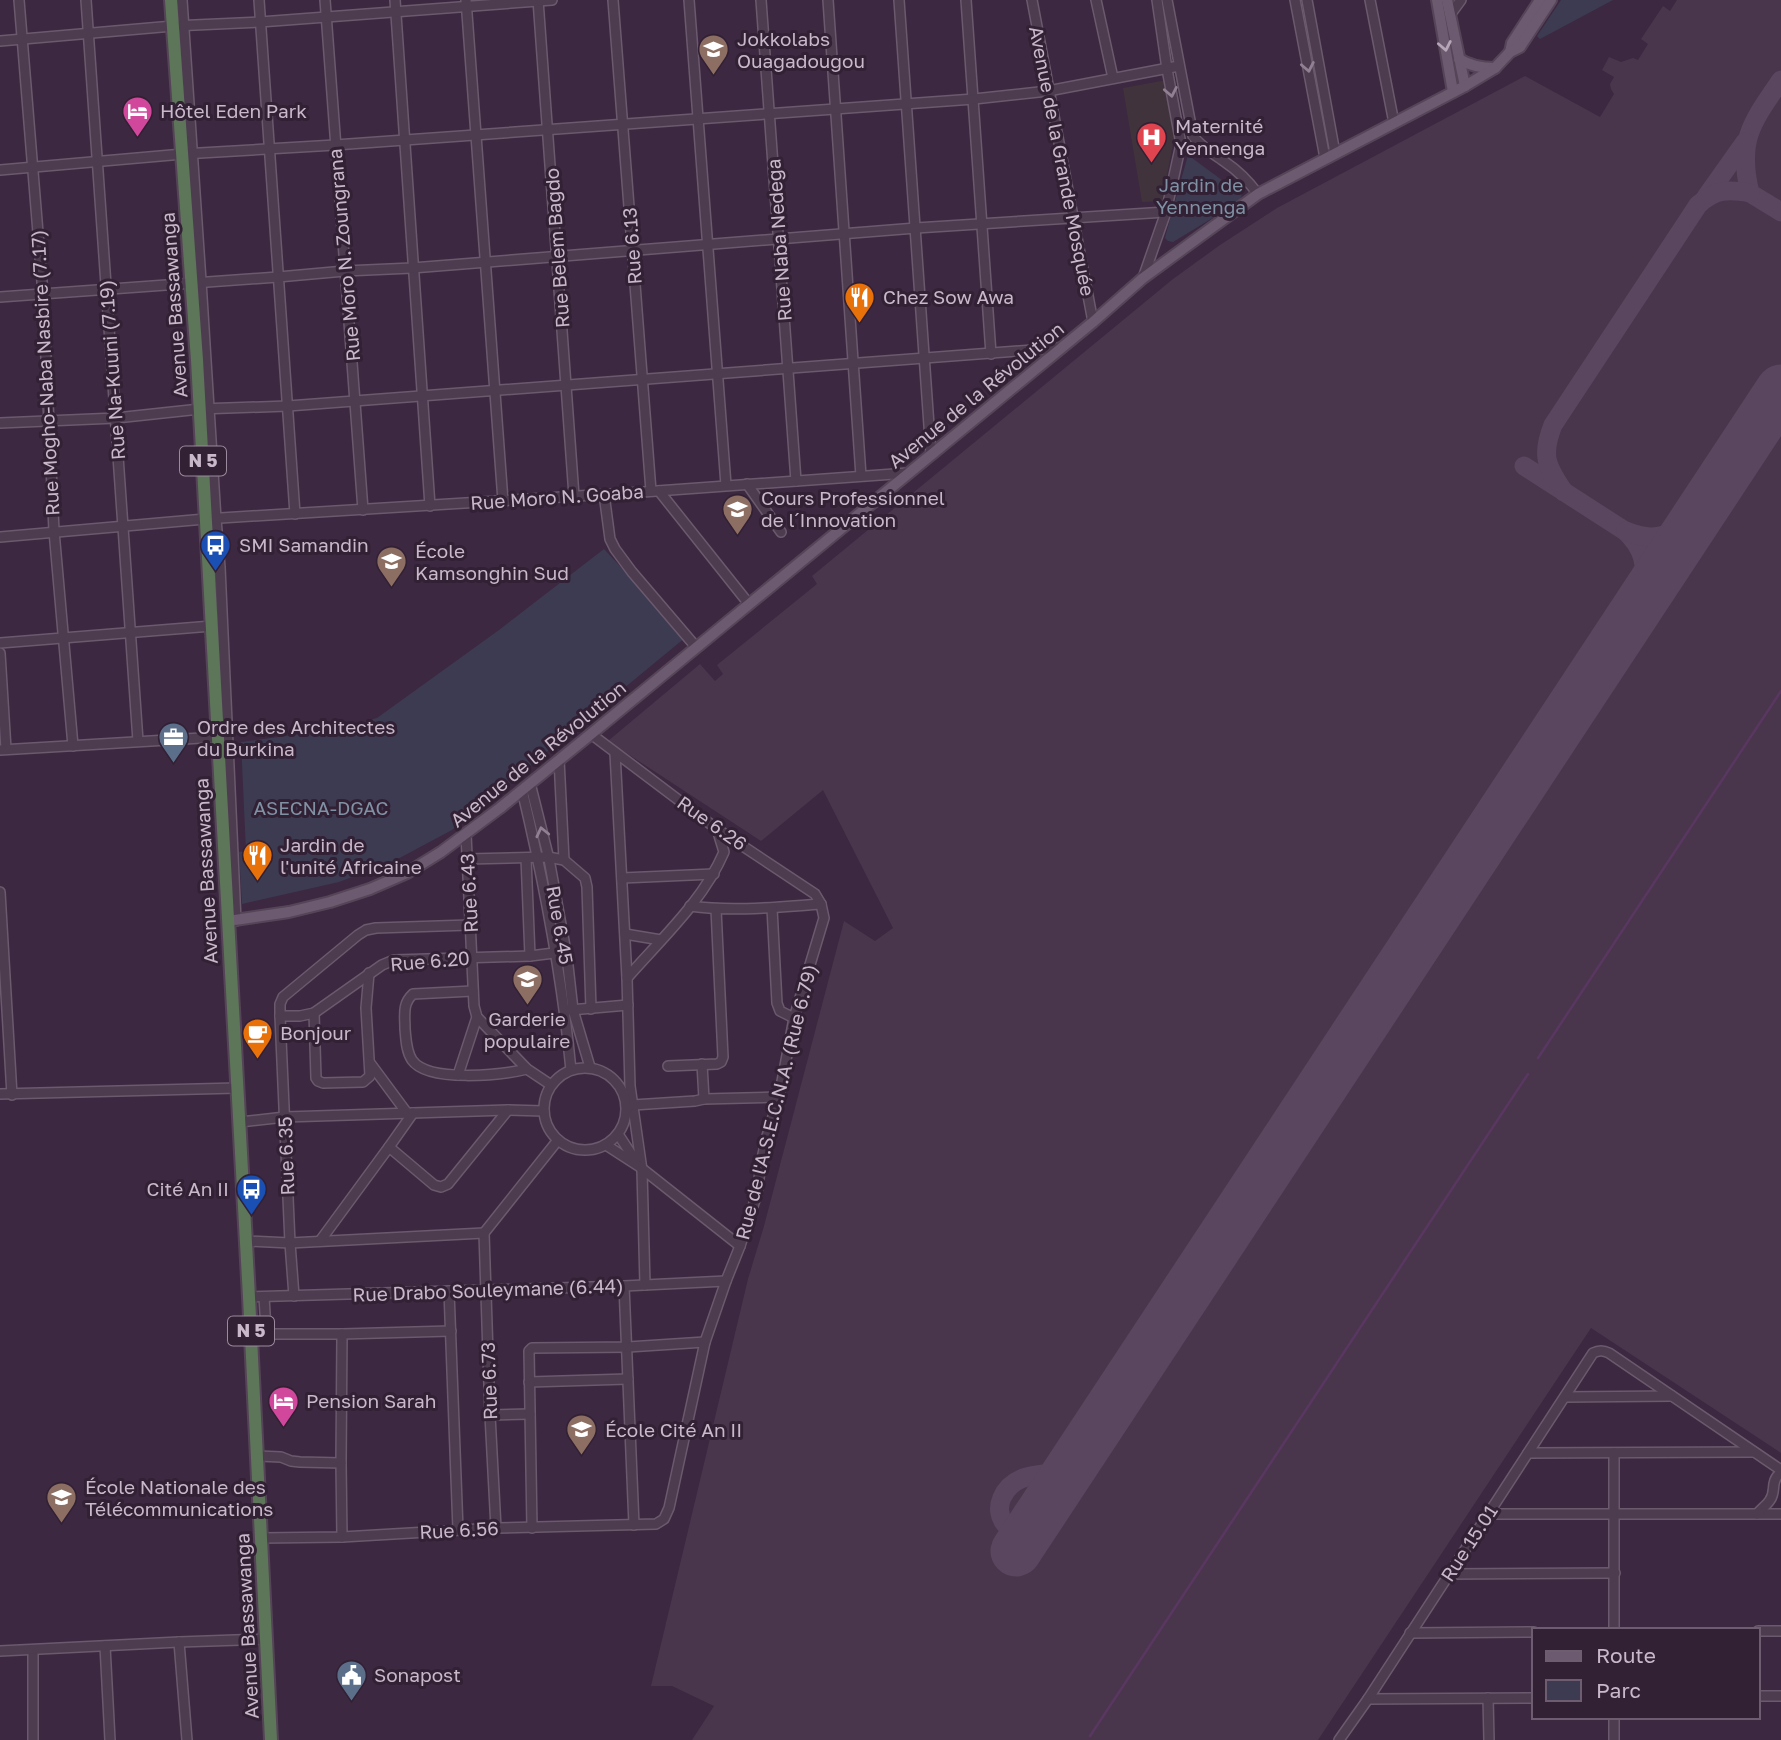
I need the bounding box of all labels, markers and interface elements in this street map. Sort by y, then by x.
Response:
street label: Avenue de la Grande Mosquée [1025,24,1100,298]
place label: Jokkolabs Ouagadougou [737,27,865,72]
school or university icon: Jokkolabs Ouagadougou [697,33,731,77]
one-way arrow [1437,40,1452,52]
one-way arrow [1300,61,1315,73]
one-way arrow [1163,86,1178,98]
hotel icon: Hôtel Eden Park [120,94,154,138]
place label: Hôtel Eden Park [160,99,307,122]
place label: Maternité Yennenga [1175,114,1265,159]
hospital icon: Maternité Yennenga [1135,120,1169,164]
street label: Rue Moro N. Zoungrana [323,148,364,362]
street label: Rue Naba Nedega [761,158,796,322]
street label: Rue Belem Bagdo [539,167,574,329]
park label: Jardin de Yennenga [1156,173,1246,218]
street label: Rue 6.13 [617,207,646,285]
street label: Avenue Bassawanga [156,212,191,399]
street label: Rue Mogho-Naba Nasbire (7.17) [26,229,63,517]
street label: Rue Na-Kuuni (7.19) [94,279,129,461]
restaurant icon: Chez Sow Awa [843,280,877,324]
place label: Chez Sow Awa [883,285,1014,308]
street label: Avenue de la Révolution [883,317,1068,473]
road number: N 5 [180,447,226,476]
street label: Rue Moro N. Goaba [469,479,644,514]
place label: Cours Professionnel de l´Innovation [761,486,945,531]
school or university icon: Cours Professionnel de l´Innovation [721,492,755,536]
bus stop icon: SMI Samandin [199,528,233,572]
place label: SMI Samandin [239,533,369,556]
place label: École Kamsonghin Sud [415,539,569,584]
school or university icon: École Kamsonghin Sud [375,545,409,589]
street label: Avenue de la Révolution [445,676,630,832]
place label: Ordre des Architectes du Burkina [197,715,395,760]
office icon: Ordre des Architectes du Burkina [157,721,191,765]
street label: Avenue Bassawanga [189,778,222,964]
street label: Rue 6.26 [673,790,751,855]
park label: ASECNA-DGAC [253,796,389,819]
one-way arrow [536,827,550,839]
place label: Jardin de l'unité Africaine [280,833,422,878]
restaurant icon: Jardin de l'unité Africaine [240,839,274,883]
street label: Rue 6.43 [455,853,482,933]
street label: Rue 6.45 [542,884,579,966]
street label: Rue 6.20 [389,946,471,975]
street label: Rue de l'A.S.E.C.N.A. (Rue 6.79) [730,962,821,1242]
school or university icon: Garderie populaire [510,963,544,1007]
place label: Garderie populaire [484,1007,570,1052]
cafe icon: Bonjour [240,1016,274,1060]
place label: Bonjour [280,1021,352,1044]
street label: Rue 6.35 [273,1116,298,1196]
bus stop icon: Cité An II [235,1172,269,1216]
place label: Cité An II [147,1177,229,1200]
street label: Rue Drabo Souleymane (6.44) [352,1273,624,1306]
road number: N 5 [228,1316,274,1346]
street label: Rue 6.73 [476,1342,501,1420]
hotel icon: Pension Sarah [266,1384,300,1428]
place label: Pension Sarah [306,1389,437,1412]
school or university icon: École Cité An II [565,1413,599,1457]
place label: École Cité An II [605,1418,742,1441]
place label: École Nationale des Télécommunications [85,1475,273,1520]
school or university icon: École Nationale des Télécommunications [45,1481,79,1525]
street label: Rue 15.01 [1435,1500,1502,1585]
street label: Rue 6.56 [419,1516,499,1543]
street label: Avenue Bassawanga [230,1533,263,1719]
legend [1532,1628,1760,1719]
text: Route [1596,1642,1656,1668]
public building icon: Sonapost [334,1658,368,1702]
place label: Sonapost [374,1663,461,1686]
text: Parc [1596,1677,1641,1703]

